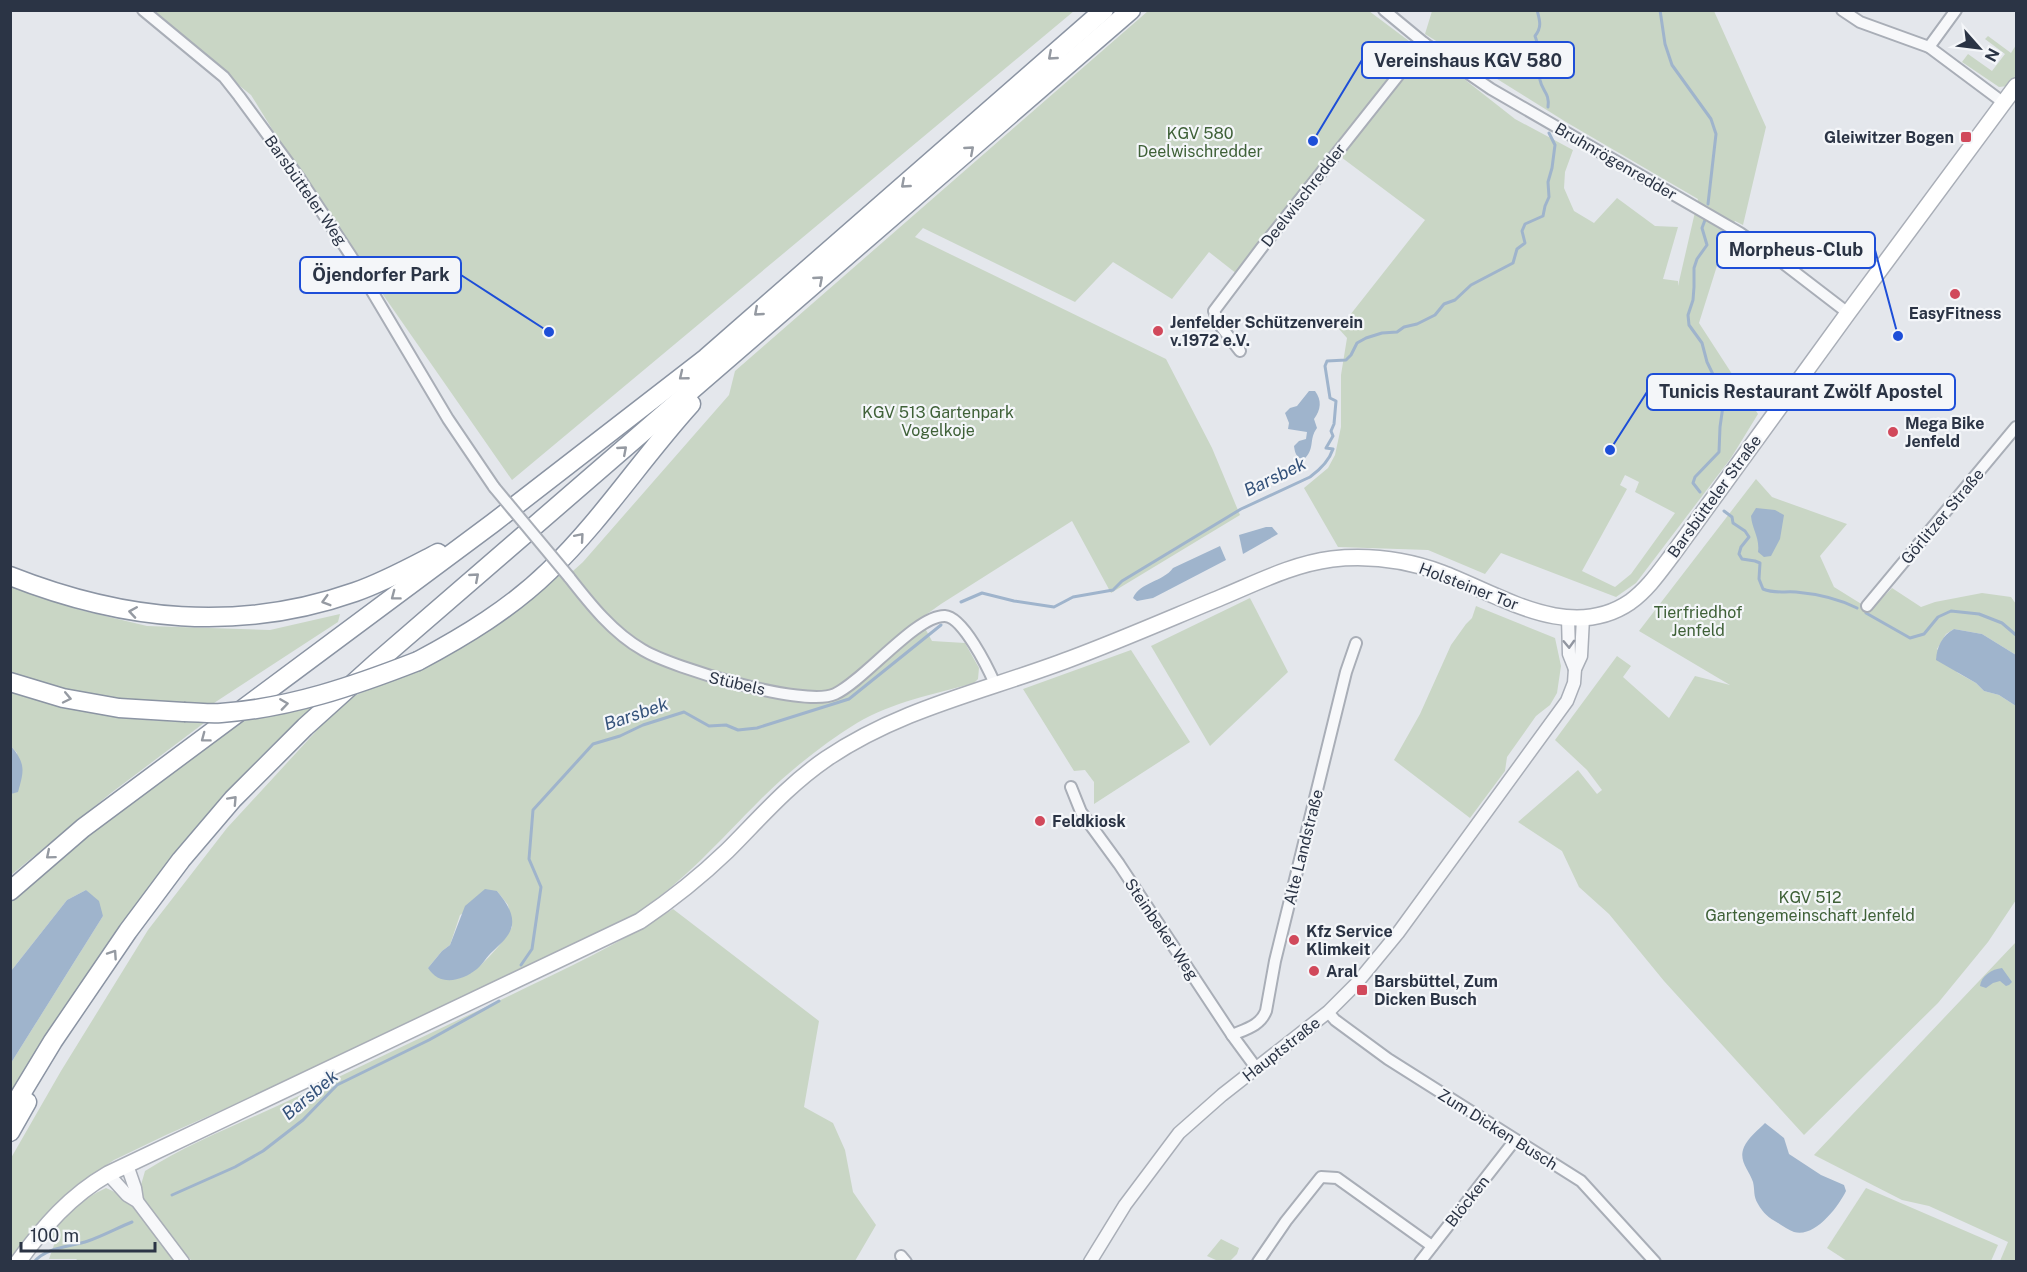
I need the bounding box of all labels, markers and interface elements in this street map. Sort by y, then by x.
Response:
north arrow [1949,18,2009,78]
callout: Vereinshaus KGV 580 [1362,42,1574,78]
text: N [1980,45,2003,65]
one-way arrow [1048,49,1059,60]
text: Vereinshaus KGV 580 [1374,50,1562,71]
street label: Bruhnrögenredder [1551,119,1680,204]
park label: KGV 580 Deelwischredder [1137,124,1263,161]
place label: Gleiwitzer Bogen [1824,128,1954,147]
marker: Gleiwitzer Bogen [1959,130,1973,144]
street label: Barsbütteler Weg [261,132,351,249]
street label: Deelwischredder [1257,140,1350,251]
one-way arrow [963,146,974,157]
one-way arrow [901,177,912,188]
callout: Morpheus-Club [1717,232,1875,268]
text: Morpheus-Club [1729,239,1863,260]
callout: Öjendorfer Park [300,257,461,293]
text: Öjendorfer Park [312,263,450,285]
one-way arrow [812,276,823,287]
marker: EasyFitness [1948,287,1962,301]
place label: EasyFitness [1909,304,2001,323]
one-way arrow [754,305,765,316]
place label: Jenfelder Schützenverein v.1972 e.V. [1170,313,1363,350]
marker: Jenfelder Schützenverein v.1972 e.V. [1151,324,1165,338]
one-way arrow [679,369,690,380]
callout: Tunicis Restaurant Zwölf Apostel [1647,374,1955,410]
text: Tunicis Restaurant Zwölf Apostel [1659,381,1943,402]
park label: KGV 513 Gartenpark Vogelkoje [862,403,1014,440]
place label: Mega Bike Jenfeld [1905,414,1984,451]
marker: Mega Bike Jenfeld [1886,425,1900,439]
street label: Barsbütteler Straße [1664,431,1765,561]
one-way arrow [616,446,627,457]
water label: Barsbek [1240,452,1310,501]
street label: Görlitzer Straße [1897,465,1988,568]
one-way arrow [573,533,584,544]
street label: Holsteiner Tor [1416,559,1521,614]
one-way arrow [468,573,479,584]
one-way arrow [391,589,402,600]
one-way arrow [321,594,332,606]
park label: Tierfriedhof Jenfeld [1654,603,1742,640]
one-way arrow [128,606,138,619]
one-way arrow [1563,640,1576,649]
street label: Stübels [707,668,767,699]
one-way arrow [61,691,71,704]
water label: Barsbek [601,693,671,734]
one-way arrow [278,698,288,711]
one-way arrow [201,730,212,741]
street label: Alte Landstraße [1280,787,1327,907]
one-way arrow [226,797,237,807]
place label: Feldkiosk [1052,812,1126,831]
marker: Feldkiosk [1033,814,1047,828]
one-way arrow [46,848,57,859]
street label: Steinbeker Weg [1121,875,1203,984]
park label: KGV 512 Gartengemeinschaft Jenfeld [1705,888,1915,925]
place label: Kfz Service Klimkeit [1306,922,1393,959]
marker: Kfz Service Klimkeit [1287,933,1301,947]
one-way arrow [106,950,117,961]
place label: Aral [1326,962,1358,981]
marker: Aral [1307,964,1321,978]
place label: Barsbüttel, Zum Dicken Busch [1374,972,1498,1009]
marker: Barsbüttel, Zum Dicken Busch [1355,983,1369,997]
street label: Hauptstraße [1239,1013,1324,1086]
water label: Barsbek [277,1065,342,1124]
street label: Zum Dicken Busch [1434,1085,1561,1174]
street label: Blöcken [1442,1172,1493,1231]
scale bar [21,1215,154,1253]
text: 100 m [30,1225,79,1246]

